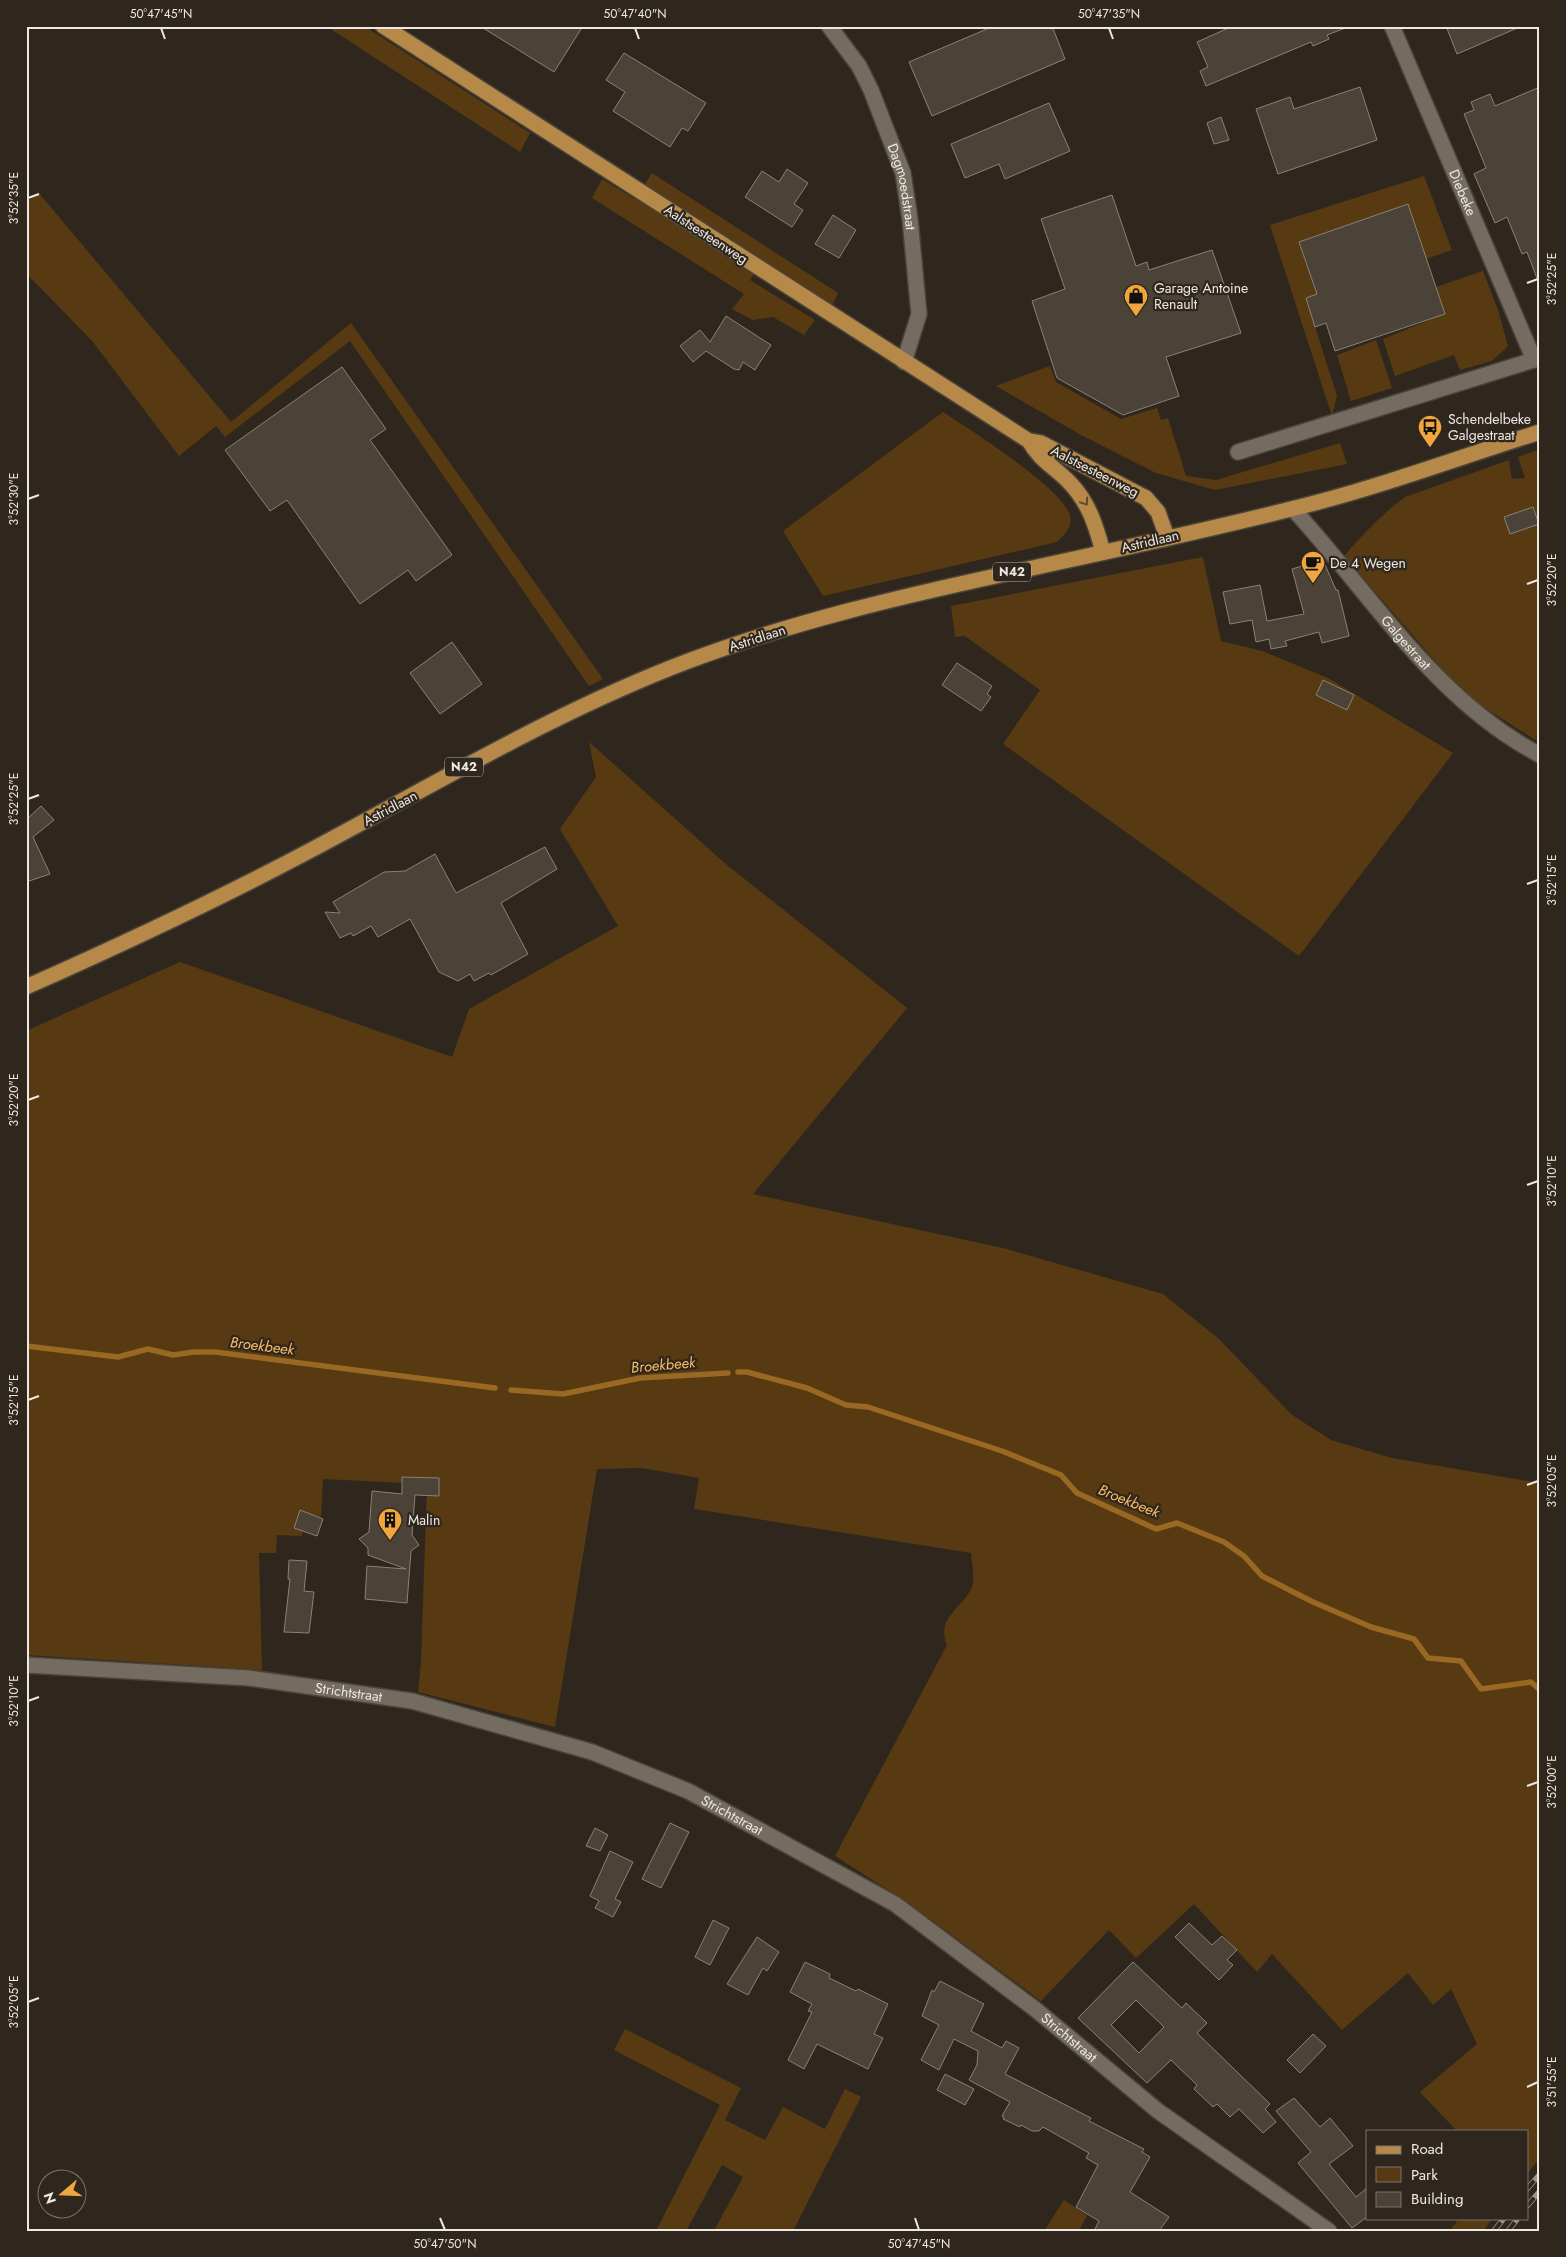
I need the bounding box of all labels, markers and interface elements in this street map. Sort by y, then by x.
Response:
text: 50°47'45"N [130,5,192,23]
text: 50°47'40"N [603,5,667,23]
text: 50°47'35"N [1078,5,1140,23]
street label: Dagmoedstraat [882,140,921,232]
street label: Diebeke [1444,166,1482,219]
text: 3°52'35"E [5,172,23,224]
street label: Aalstsesteenweg [660,199,752,269]
text: 3°52'25"E [1543,253,1561,305]
place label: Garage Antoine Renault [1154,278,1248,314]
shop icon: Garage Antoine Renault [1123,283,1149,317]
place label: Schendelbeke Galgestraat [1448,409,1531,445]
bus stop icon: Schendelbeke Galgestraat [1417,414,1443,448]
street label: Aalstsesteenweg [1048,440,1142,502]
text: 3°52'30"E [5,473,23,525]
one-way arrow [1079,497,1088,506]
street label: Astridlaan [1119,525,1181,557]
cafe icon: De 4 Wegen [1300,550,1326,584]
place label: De 4 Wegen [1330,553,1406,573]
text: 3°52'20"E [1543,553,1561,607]
road number: N42 [993,562,1031,582]
street label: Galgestraat [1377,611,1436,675]
street label: Astridlaan [726,619,788,657]
road number: N42 [445,758,483,776]
text: 3°52'25"E [5,773,23,825]
street label: Astridlaan [359,785,421,831]
text: 3°52'15"E [1543,854,1561,906]
text: 3°52'20"E [5,1073,23,1127]
text: 3°52'10"E [1543,1155,1561,1207]
water label: Broekbeek [229,1331,296,1361]
water label: Broekbeek [630,1351,697,1379]
text: 3°52'15"E [5,1374,23,1426]
text: 3°52'05"E [1543,1454,1561,1508]
water label: Broekbeek [1095,1479,1164,1523]
building icon: Malin [377,1507,403,1541]
place label: Malin [408,1510,440,1530]
text: 3°52'10"E [5,1675,23,1727]
street label: Strichtstraat [314,1677,384,1707]
text: 3°52'00"E [1543,1755,1561,1809]
street label: Strichtstraat [698,1790,767,1840]
text: 3°52'05"E [5,1975,23,2029]
street label: Strichtstraat [1037,2008,1102,2067]
text: 3°51'55"E [1543,2056,1561,2108]
legend [1366,2130,1528,2220]
text: Road [1411,2138,1443,2160]
text: Park [1411,2164,1438,2186]
north arrow [38,2170,88,2220]
text: Building [1411,2188,1463,2210]
text: N [38,2190,61,2207]
text: 50°47'50"N [414,2235,476,2253]
text: 50°47'45"N [888,2235,950,2253]

